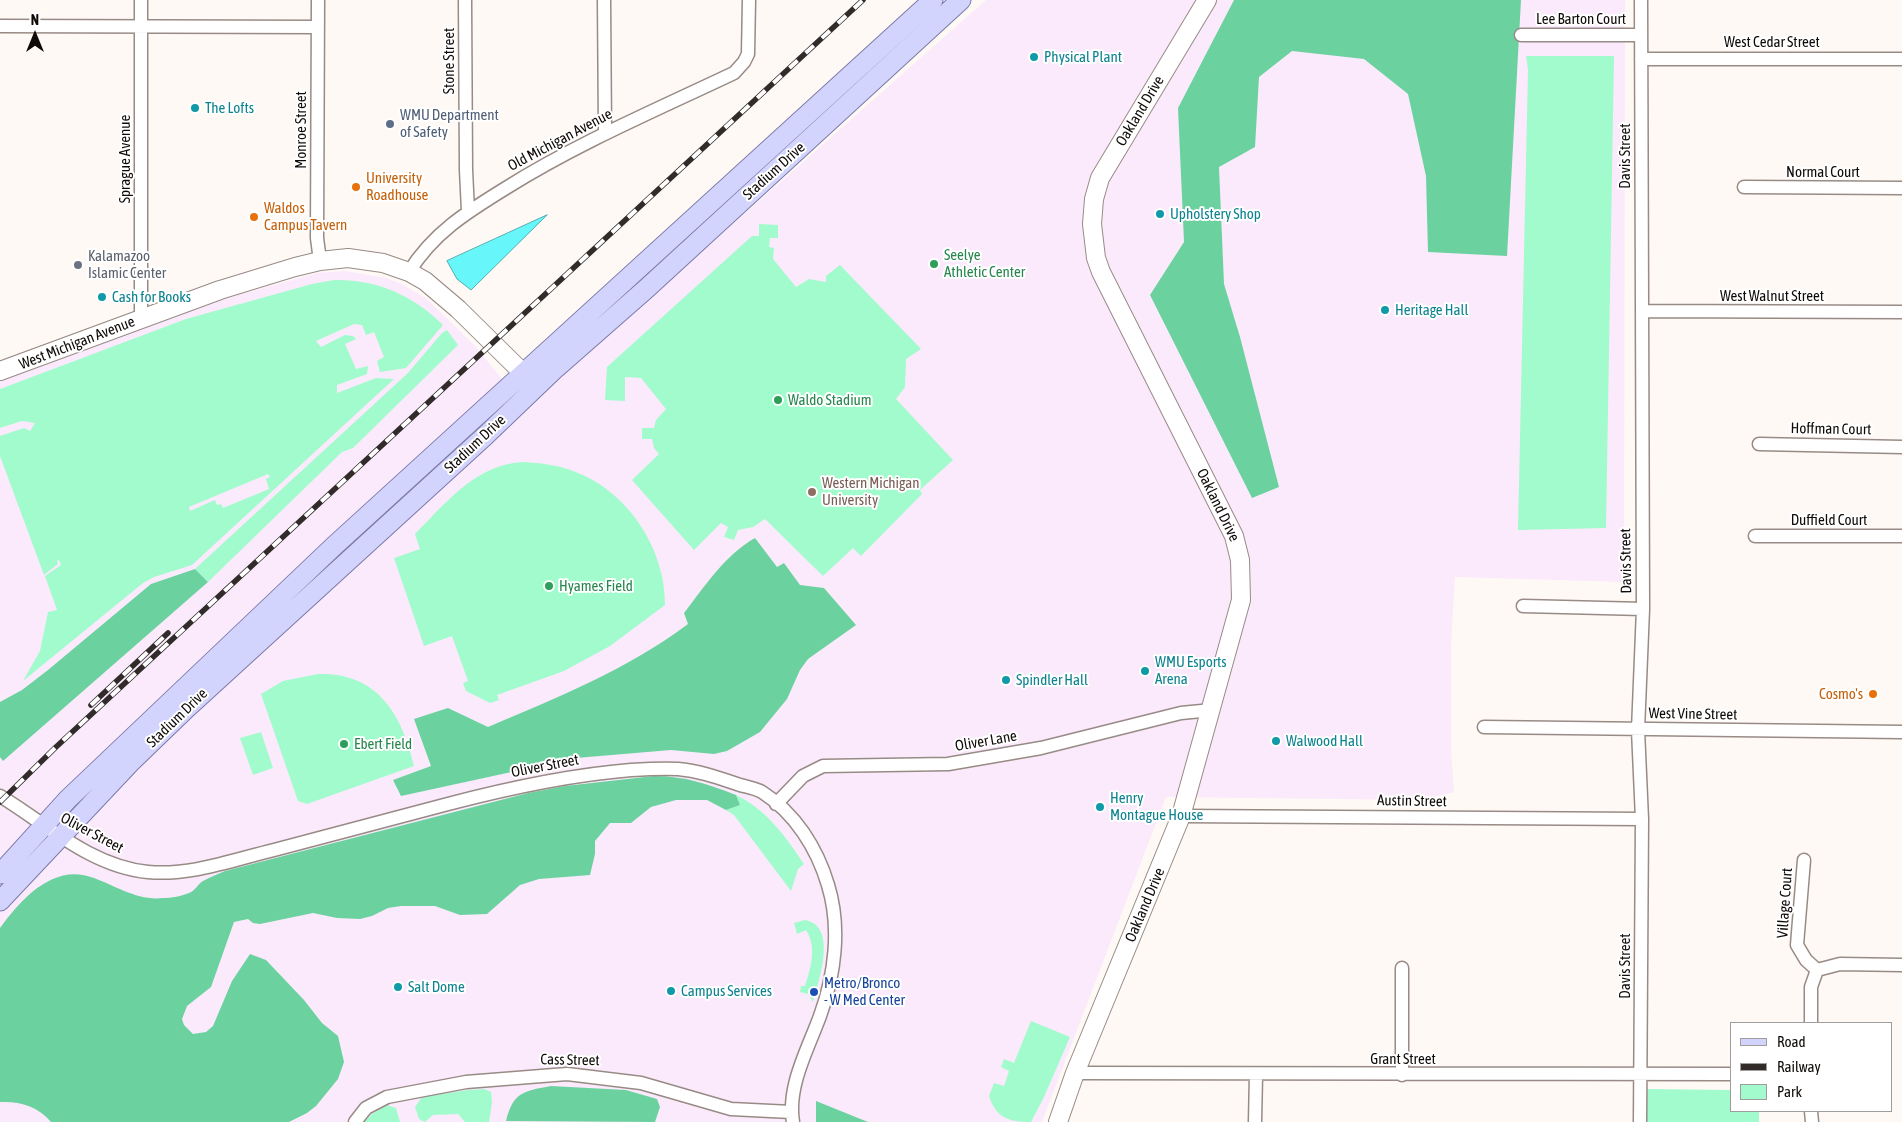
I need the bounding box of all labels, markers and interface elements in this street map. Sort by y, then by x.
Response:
north arrow [10,10,60,60]
street label: Lee Barton Court [1536,10,1626,28]
text: N [31,12,39,28]
street label: Stone Street [440,28,458,94]
street label: West Cedar Street [1724,33,1820,51]
place label: Physical Plant [1044,48,1122,66]
marker: Physical Plant [1028,51,1040,63]
street label: Oakland Drive [1112,73,1168,149]
street label: Monroe Street [292,91,310,169]
place label: The Lofts [205,99,254,117]
marker: The Lofts [189,102,201,114]
street label: Old Michigan Avenue [505,105,615,175]
place label: WMU Department of Safety [400,106,499,141]
street label: Sprague Avenue [116,115,134,203]
marker: WMU Department of Safety [384,118,396,130]
street label: Davis Street [1616,123,1634,189]
street label: Stadium Drive [739,138,809,204]
street label: Normal Court [1786,163,1860,181]
place label: University Roadhouse [366,169,428,204]
marker: University Roadhouse [350,181,362,193]
place label: Waldos Campus Tavern [264,199,347,234]
place label: Upholstery Shop [1170,205,1261,223]
marker: Upholstery Shop [1154,208,1166,220]
marker: Waldos Campus Tavern [248,211,260,223]
place label: Seelye Athletic Center [944,246,1025,281]
place label: Kalamazoo Islamic Center [88,247,166,282]
marker: Seelye Athletic Center [928,258,940,270]
marker: Kalamazoo Islamic Center [72,259,84,271]
street label: West Walnut Street [1720,287,1824,305]
place label: Cash for Books [112,288,191,306]
marker: Cash for Books [96,291,108,303]
place label: Heritage Hall [1395,301,1468,319]
marker: Heritage Hall [1379,304,1391,316]
street label: West Michigan Avenue [17,313,137,373]
place label: Waldo Stadium [788,391,872,409]
marker: Waldo Stadium [772,394,784,406]
street label: Stadium Drive [441,411,509,477]
street label: Hoffman Court [1791,419,1871,439]
street label: Oakland Drive [1193,466,1243,544]
place label: Western Michigan University [822,474,919,509]
marker: Western Michigan University [806,486,818,498]
street label: Duffield Court [1791,511,1867,529]
street label: Davis Street [1616,528,1636,594]
place label: Hyames Field [559,577,633,595]
marker: Hyames Field [543,580,555,592]
place label: WMU Esports Arena [1155,653,1227,688]
marker: WMU Esports Arena [1139,665,1151,677]
place label: Spindler Hall [1016,671,1088,689]
marker: Spindler Hall [1000,674,1012,686]
street label: Stadium Drive [143,685,211,751]
place label: Cosmo's [1819,685,1863,703]
marker: Cosmo's [1867,688,1879,700]
street label: West Vine Street [1648,704,1738,724]
street label: Oliver Lane [954,727,1018,755]
place label: Walwood Hall [1286,732,1363,750]
place label: Ebert Field [354,735,412,753]
marker: Walwood Hall [1270,735,1282,747]
marker: Ebert Field [338,738,350,750]
street label: Oliver Street [510,751,580,781]
place label: Henry Montague House [1110,789,1203,824]
street label: Austin Street [1377,791,1447,811]
marker: Henry Montague House [1094,801,1106,813]
street label: Oliver Street [58,809,126,857]
street label: Oakland Drive [1121,865,1169,945]
street label: Village Court [1774,867,1796,939]
street label: Davis Street [1616,933,1634,999]
place label: Metro/Bronco - W Med Center [824,974,905,1009]
place label: Salt Dome [408,978,465,996]
marker: Salt Dome [392,981,404,993]
place label: Campus Services [681,982,772,1000]
marker: Campus Services [665,985,677,997]
marker: Metro/Bronco - W Med Center [808,986,820,998]
legend [1730,1022,1892,1112]
text: Road [1777,1033,1806,1050]
street label: Cass Street [540,1050,600,1070]
street label: Grant Street [1370,1050,1436,1068]
text: Railway [1777,1058,1821,1075]
text: Park [1777,1083,1802,1100]

